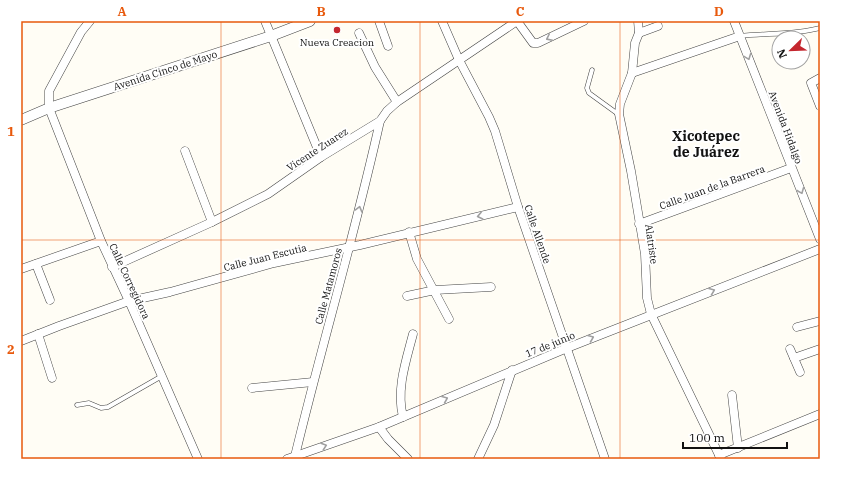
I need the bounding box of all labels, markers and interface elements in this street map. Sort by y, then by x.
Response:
text: A [117,3,127,20]
text: B [316,3,326,20]
text: C [516,3,525,20]
text: D [714,3,724,20]
marker: Nueva Creacion [332,25,342,35]
north arrow [771,30,811,70]
one-way arrow [545,33,553,41]
place label: Nueva Creacion [300,36,375,49]
street label: Avenida Cinco de Mayo [112,47,219,93]
text: N [774,47,790,61]
one-way arrow [744,54,752,61]
street label: Avenida Hidalgo [766,89,806,166]
text: 1 [7,123,15,140]
street label: Vicente Zuarez [284,125,350,174]
district label: Xicotepec de Juárez [672,127,740,161]
street label: Calle Juan de la Barrera [658,162,767,213]
one-way arrow [796,188,804,195]
street label: Calle Allende [521,203,554,265]
one-way arrow [354,206,363,213]
one-way arrow [477,211,483,219]
street label: Alatriste [642,223,661,265]
street label: Calle Corregidora [106,241,153,322]
street label: Calle Juan Escutia [222,241,309,274]
street label: Calle Matamoros [312,246,345,326]
one-way arrow [708,287,715,295]
street label: 17 de junio [523,328,577,360]
one-way arrow [587,335,594,343]
text: 2 [7,341,15,358]
one-way arrow [441,396,448,404]
scale bar [683,424,787,450]
text: 100 m [689,430,725,445]
one-way arrow [320,442,327,451]

